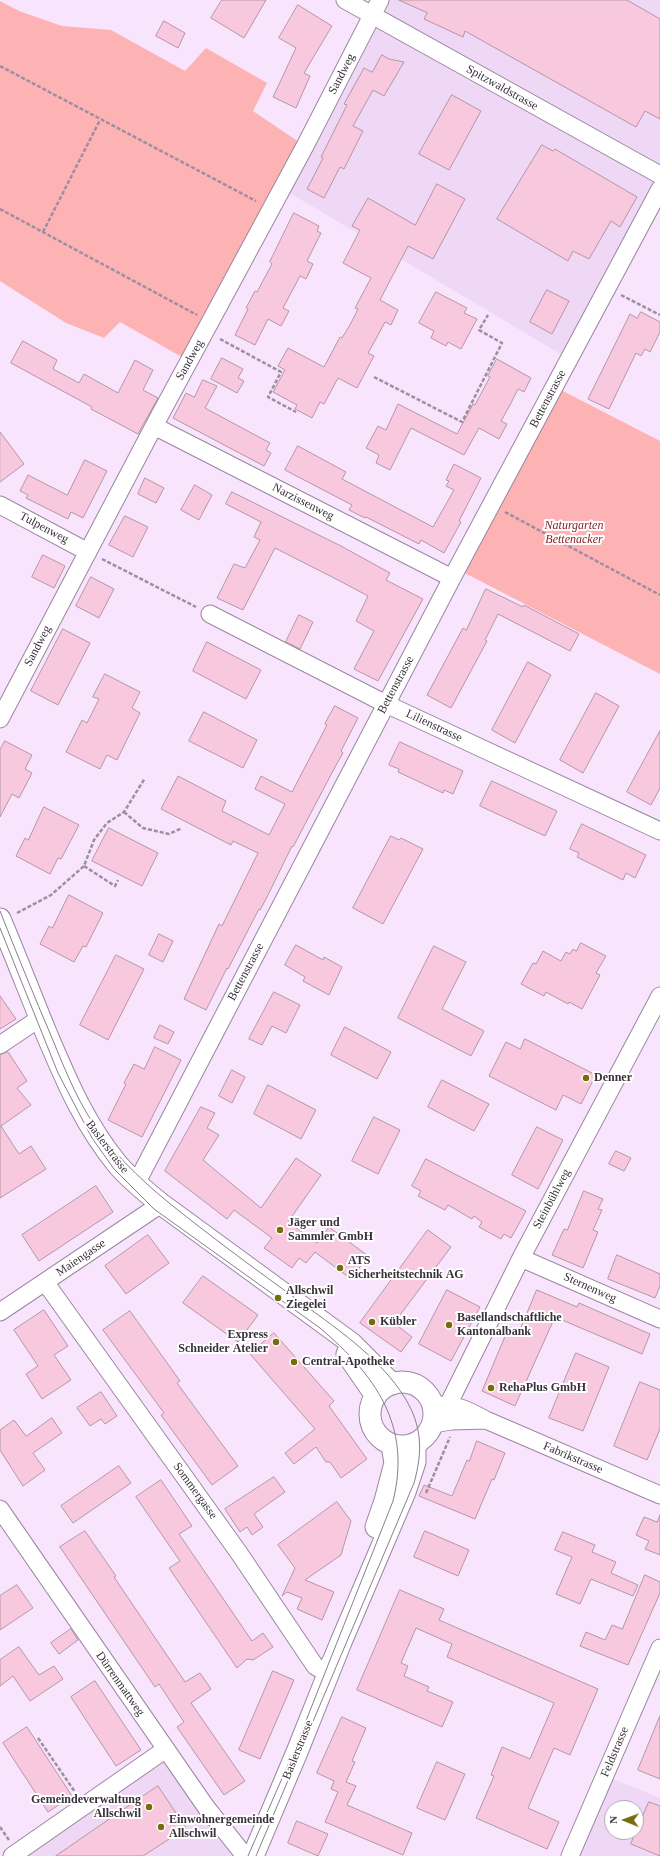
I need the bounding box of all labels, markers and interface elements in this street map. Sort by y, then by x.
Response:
street label: Sandweg [326,51,358,97]
street label: Spitzwaldstrasse [464,62,540,114]
street label: Sandweg [173,337,207,383]
street label: Bettenstrasse [527,368,569,430]
street label: Narzissenweg [270,480,336,524]
street label: Tulpenweg [17,509,71,547]
park label: Naturgarten Bettenacker [545,519,603,547]
street label: Sandweg [21,623,55,669]
street label: Bettenstrasse [375,654,417,716]
street label: Lilienstrasse [403,707,465,745]
street label: Bettenstrasse [225,941,267,1003]
place label: Denner [594,1071,632,1085]
marker: Denner [581,1073,591,1083]
street label: Baslerstrasse [82,1118,132,1176]
street label: Steinbühlweg [530,1166,574,1232]
place label: Jäger und Sammler GmbH [288,1216,373,1244]
marker: Jäger und Sammler GmbH [275,1225,285,1235]
street label: Maiengasse [53,1236,109,1280]
place label: ATS Sicherheitstechnik AG [348,1254,464,1282]
marker: ATS Sicherheitstechnik AG [335,1263,345,1273]
street label: Sternenweg [561,1270,619,1306]
place label: Allschwil Ziegelei [286,1284,333,1312]
marker: Allschwil Ziegelei [273,1293,283,1303]
place label: Basellandschaftliche Kantonalbank [457,1311,562,1339]
place label: Kübler [380,1315,417,1329]
marker: Kübler [367,1317,377,1327]
marker: Basellandschaftliche Kantonalbank [444,1320,454,1330]
place label: Express Schneider Atelier [178,1328,268,1356]
marker: Express Schneider Atelier [271,1337,281,1347]
place label: Central-Apotheke [302,1355,395,1369]
marker: Central-Apotheke [289,1357,299,1367]
place label: RehaPlus GmbH [499,1381,586,1395]
marker: RehaPlus GmbH [486,1383,496,1393]
street label: Fabrikstrasse [541,1439,605,1477]
street label: Sommergasse [170,1460,220,1522]
street label: Dürrenmattweg [93,1649,147,1719]
street label: Baslerstrasse [280,1718,316,1782]
street label: Feldstrasse [598,1725,632,1779]
place label: Gemeindeverwaltung Allschwil [31,1793,141,1821]
north arrow [604,1800,644,1840]
marker: Gemeindeverwaltung Allschwil [144,1802,154,1812]
place label: Einwohnergemeinde Allschwil [169,1813,274,1841]
text: N [607,1816,619,1824]
marker: Einwohnergemeinde Allschwil [156,1822,166,1832]

